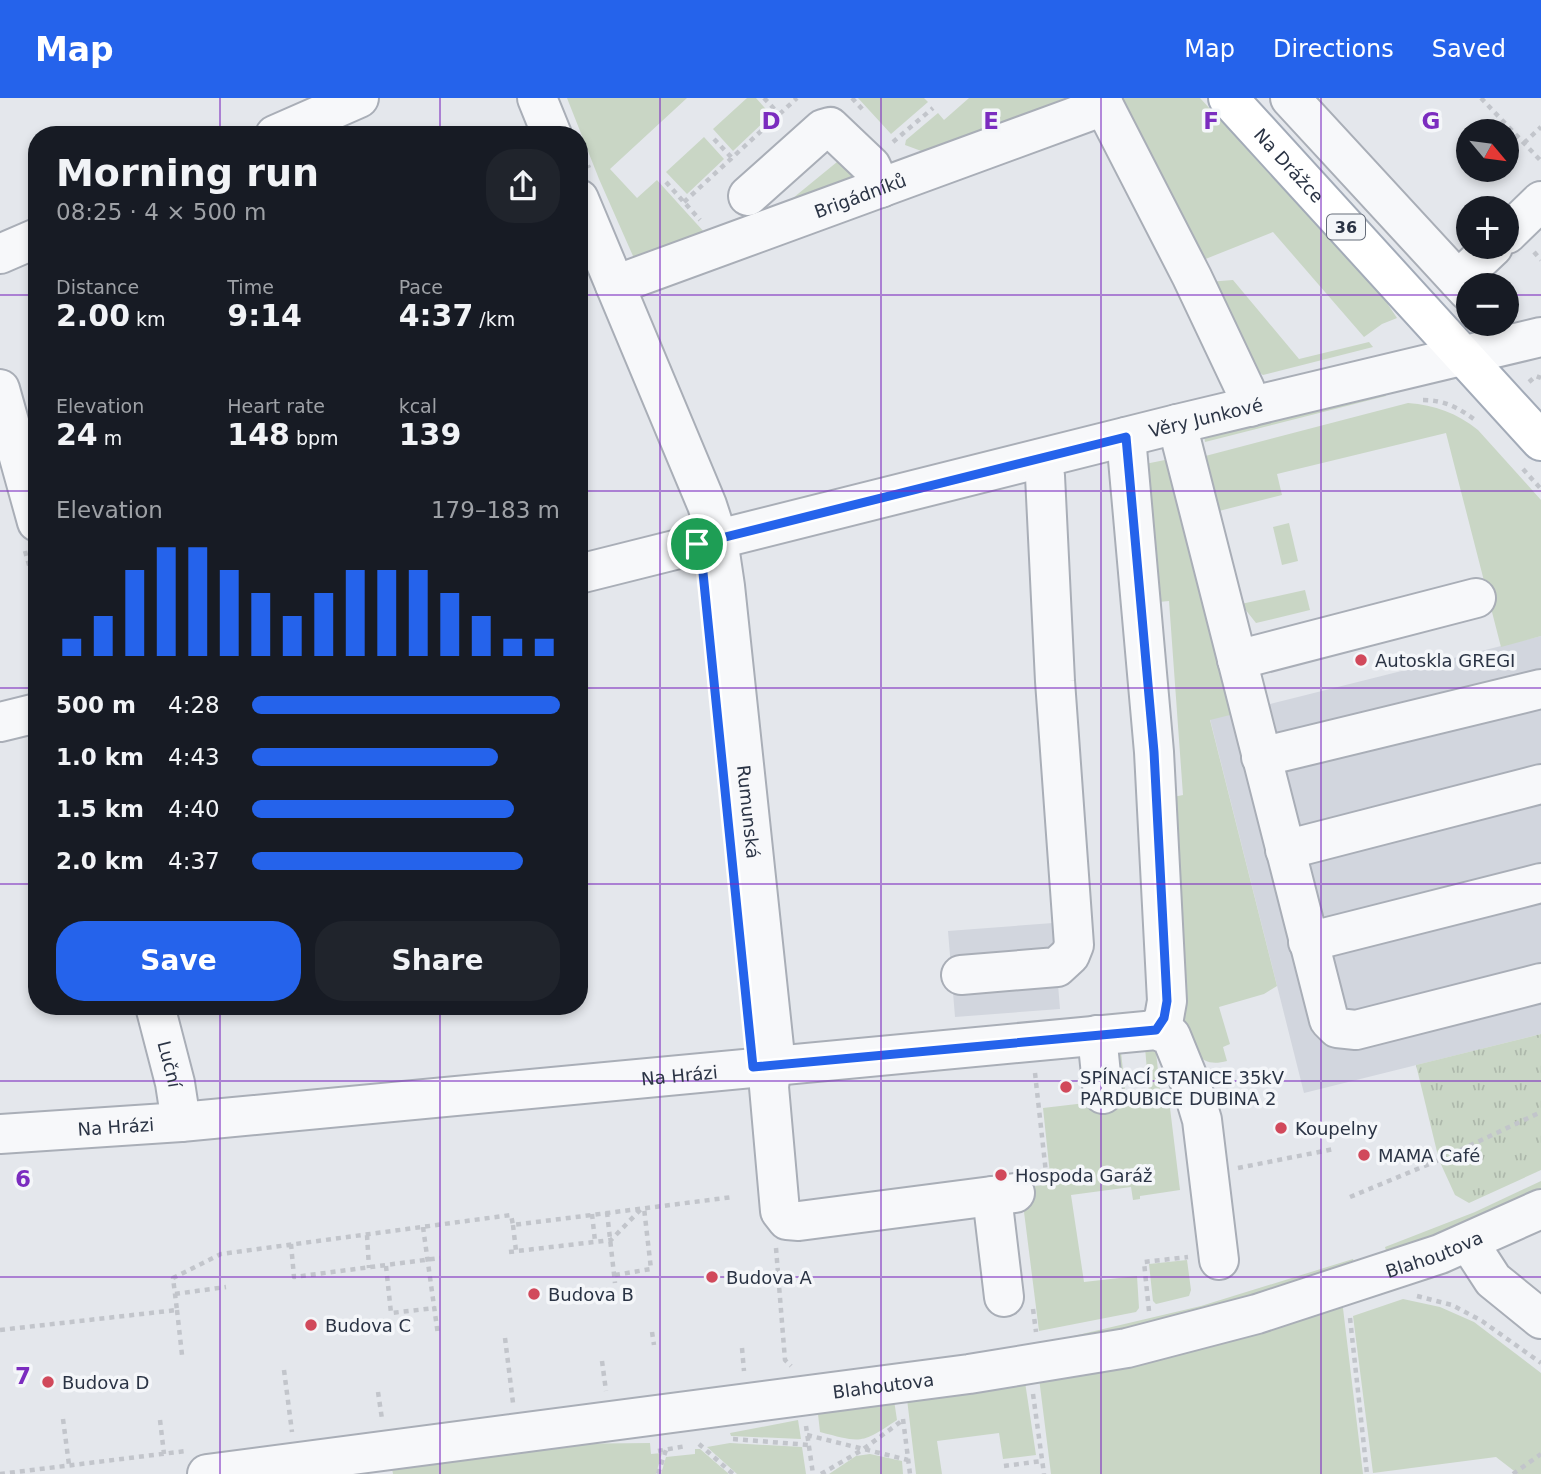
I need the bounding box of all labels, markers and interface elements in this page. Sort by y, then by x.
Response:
text: Map [35,30,114,69]
text: Map [1184,35,1235,63]
text: Directions [1273,35,1394,63]
text: Saved [1432,35,1506,63]
text: D [761,108,781,134]
text: E [983,108,999,134]
text: F [1203,108,1219,134]
text: G [1422,108,1440,134]
north arrow [1456,119,1519,182]
map controls [1456,119,1519,336]
street label: Na Drážce [1250,124,1328,207]
button: share [486,149,560,223]
text: Morning run [56,151,319,195]
street label: Brigádníků [811,169,909,222]
button: + [1456,196,1519,259]
text: 08:25 · 4 × 500 m [56,199,266,225]
road number: 36 [1327,214,1365,239]
button: − [1456,273,1519,336]
text: Distance [56,276,139,298]
text: Time [227,276,274,298]
text: Pace [399,276,443,298]
text: 2.00 [56,298,130,333]
text: 9:14 [227,298,302,333]
text: 4:37 [399,298,473,333]
text: km [130,308,166,330]
text: /km [473,308,515,330]
street label: Věry Junkové [1147,393,1265,441]
text: Elevation [56,395,144,417]
text: Heart rate [227,395,325,417]
text: kcal [399,395,437,417]
text: 24 [56,417,98,452]
text: 148 [227,417,290,452]
text: 139 [399,417,461,452]
text: m [98,427,122,449]
text: bpm [290,427,339,449]
text: Elevation [56,497,163,523]
text: 179–183 m [431,497,560,523]
pin [667,514,727,574]
icon: arrive [678,525,716,563]
place label: Autoskla GREGI [1375,650,1515,671]
marker: Autoskla GREGI [1353,652,1369,668]
text: 500 m [56,692,136,718]
text: 4:28 [168,692,220,718]
text: 1.0 km [56,744,144,770]
text: 4:43 [168,744,220,770]
street label: Rumunská [734,764,764,860]
text: 1.5 km [56,796,144,822]
text: 4:40 [168,796,220,822]
text: 2.0 km [56,848,144,874]
text: 4:37 [168,848,220,874]
button: Save [56,921,301,1001]
button: Share [315,921,560,1001]
street label: Luční [154,1038,186,1090]
street label: Na Hrázi [640,1061,719,1089]
place label: SPÍNACÍ STANICE 35kV PARDUBICE DUBINA 2 [1080,1067,1285,1109]
marker: SPÍNACÍ STANICE 35kV PARDUBICE DUBINA 2 [1058,1079,1074,1095]
street label: Na Hrázi [77,1113,155,1139]
place label: Koupelny [1295,1118,1378,1139]
marker: Koupelny [1273,1120,1289,1136]
place label: MAMA Café [1378,1145,1480,1166]
marker: MAMA Café [1356,1147,1372,1163]
place label: Hospoda Garáž [1015,1165,1152,1186]
text: 6 [15,1166,31,1192]
marker: Hospoda Garáž [993,1167,1009,1183]
street label: Blahoutova [1383,1226,1486,1282]
place label: Budova A [726,1267,813,1288]
marker: Budova A [704,1269,720,1285]
place label: Budova B [548,1284,634,1305]
marker: Budova B [526,1286,542,1302]
place label: Budova C [325,1315,411,1336]
marker: Budova C [303,1317,319,1333]
text: 7 [15,1363,31,1389]
street label: Blahoutova [831,1368,935,1402]
place label: Budova D [62,1372,149,1393]
marker: Budova D [40,1374,56,1390]

